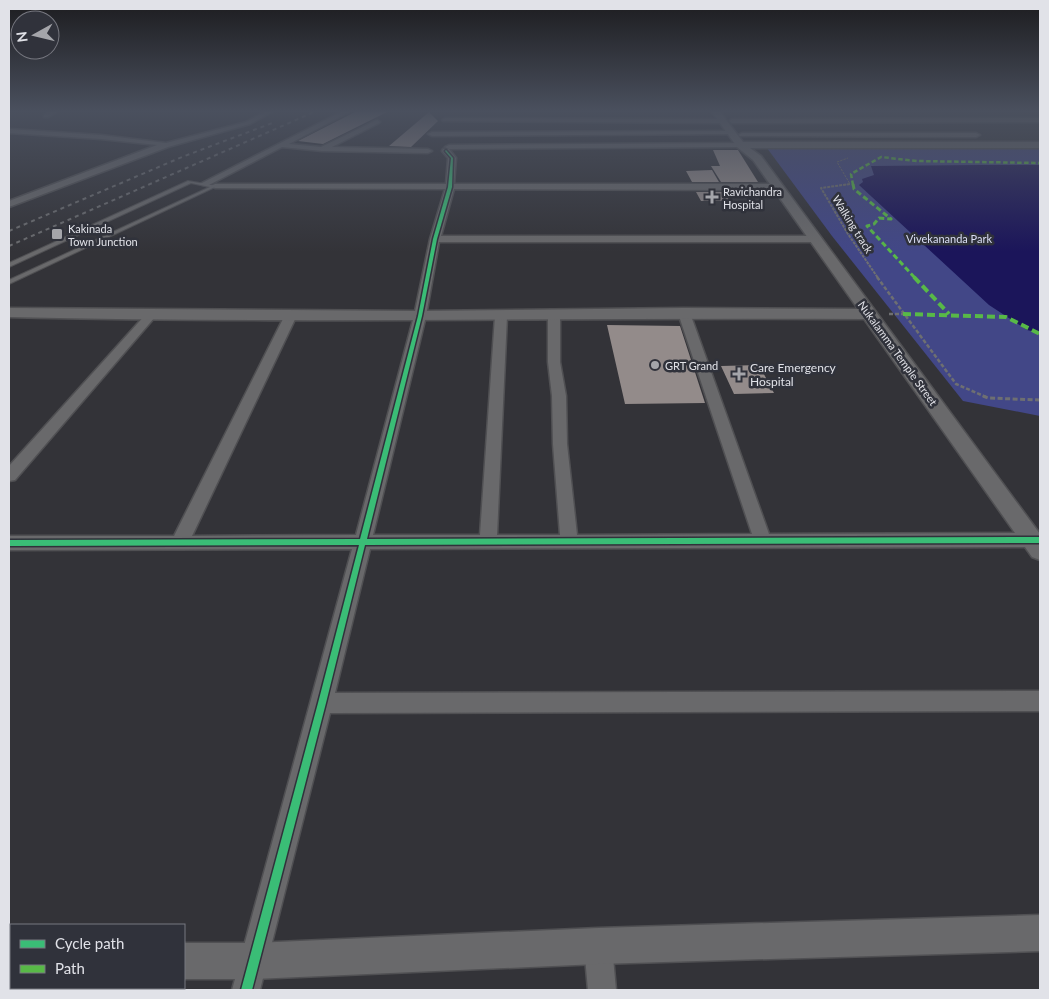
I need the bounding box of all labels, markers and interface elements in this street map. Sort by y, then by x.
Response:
north arrow [10,10,60,60]
text: N [12,30,31,43]
place label: Ravichandra Hospital [723,185,782,211]
marker: Ravichandra Hospital [705,190,719,204]
street label: Walking track [830,193,876,256]
place label: Kakinada Town Junction [68,222,138,248]
marker: Kakinada Town Junction [50,227,64,241]
park label: Vivekananda Park [906,232,992,245]
street label: Nukalamma Temple Street [856,298,940,408]
marker: GRT Grand [649,359,661,371]
place label: GRT Grand [665,359,718,372]
place label: Care Emergency Hospital [750,360,837,389]
marker: Care Emergency Hospital [732,367,746,381]
legend [10,924,185,989]
text: Cycle path [55,934,124,952]
text: Path [55,959,85,977]

